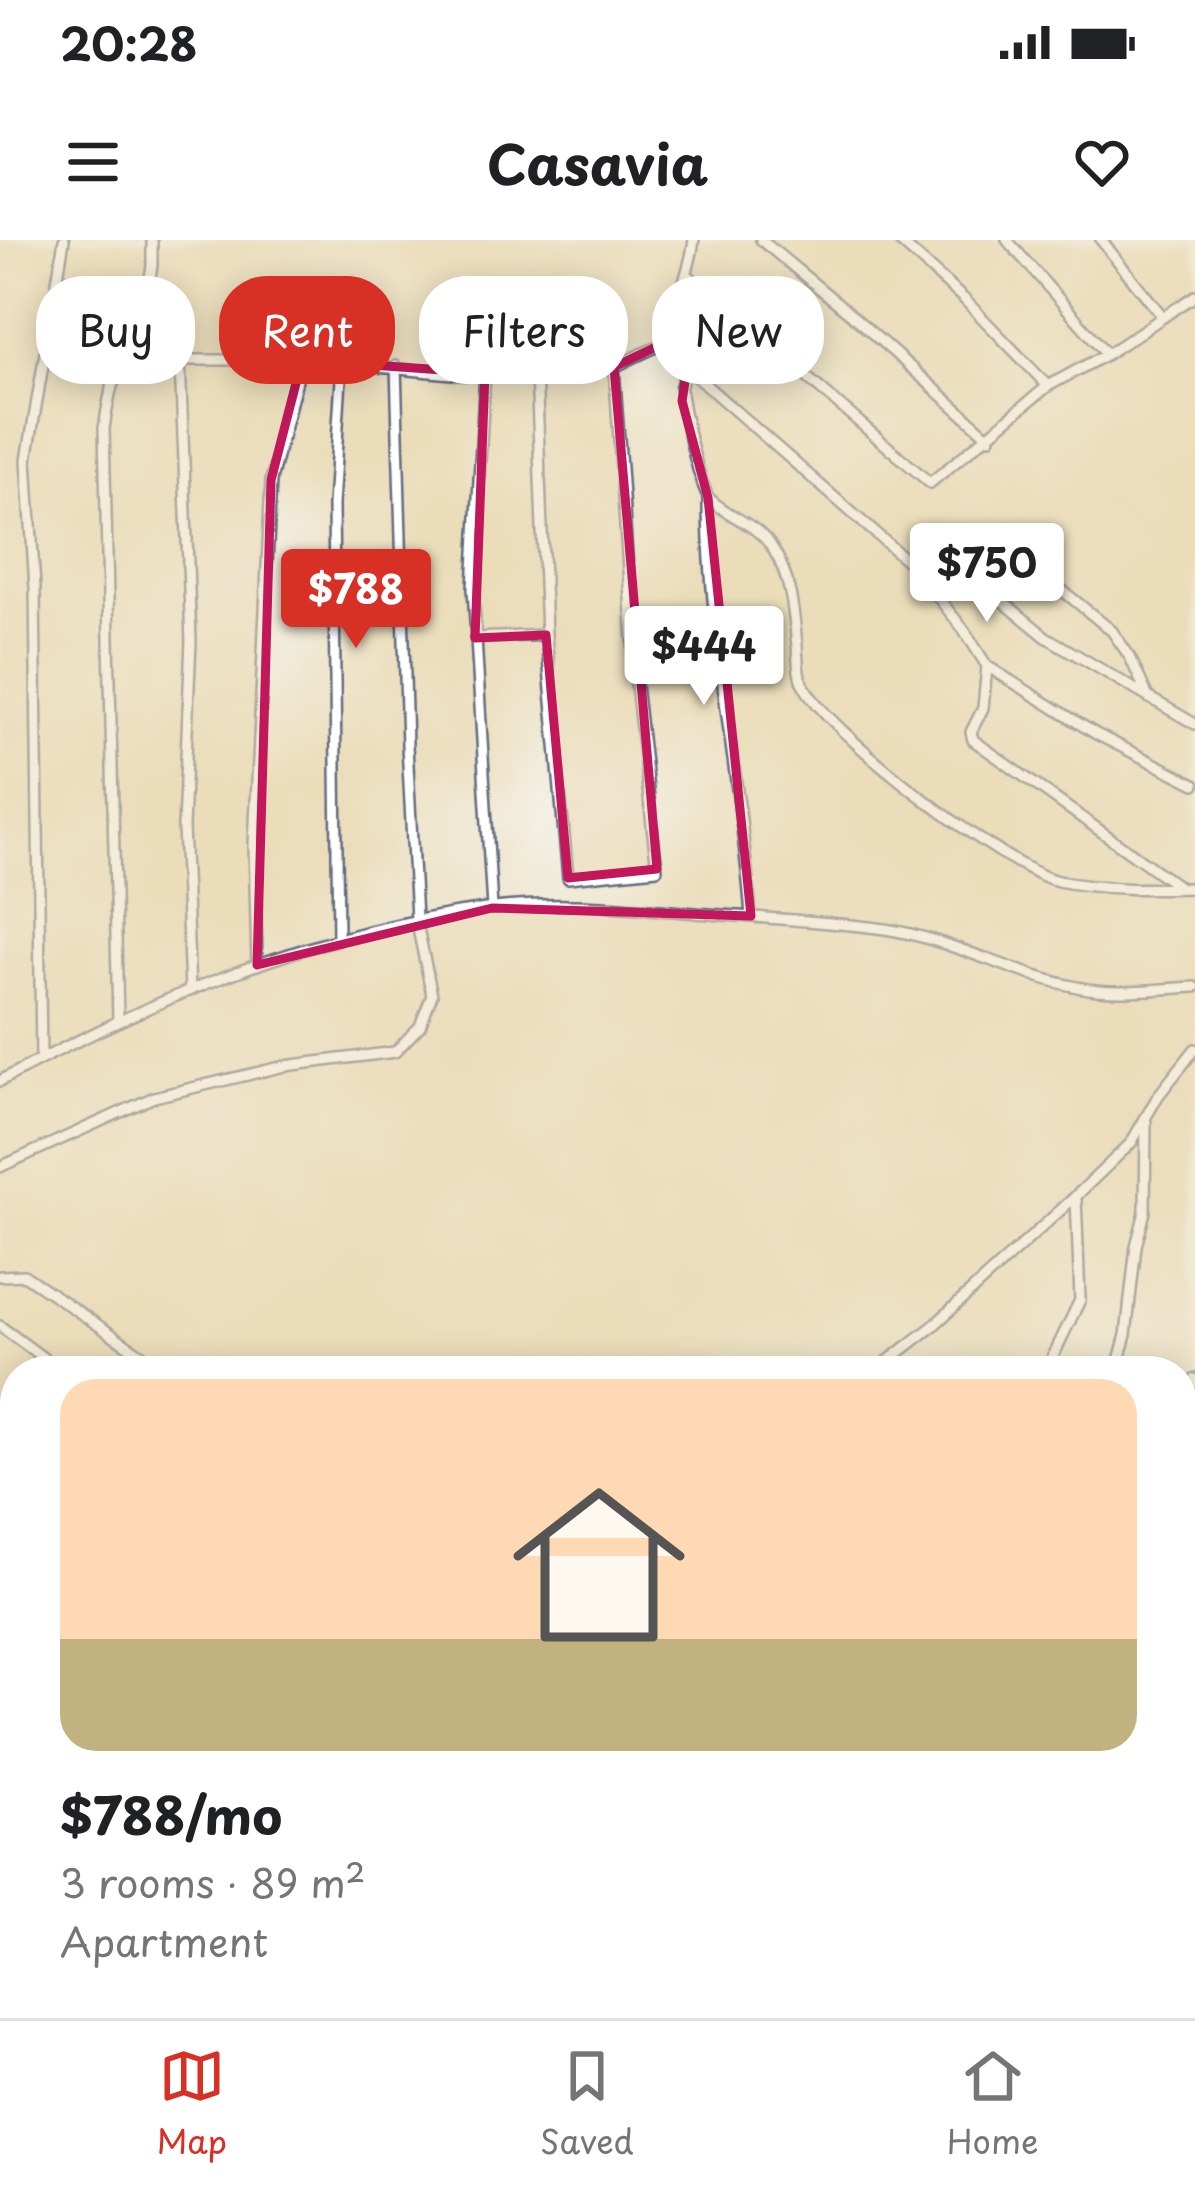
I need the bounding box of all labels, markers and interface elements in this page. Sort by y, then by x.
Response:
text: 20:28 [60,8,197,76]
text: Casavia [487,122,708,203]
icon: menu [60,129,126,195]
icon: heart [1069,129,1135,195]
chip: Buy [36,276,195,384]
chip: Rent [219,276,395,384]
chip: Filters [419,276,628,384]
chip: New [652,276,824,384]
pin: $750 [916,523,1058,625]
text: $750 [937,532,1037,591]
pin: $788 [285,549,427,651]
text: $788 [308,558,404,617]
pin: $444 [633,606,775,708]
text: $444 [652,615,756,674]
icon: home [491,1457,707,1673]
text: $788/mo [60,1775,282,1852]
text: 3 rooms · 89 m² [60,1852,366,1911]
text: Apartment [60,1911,268,1970]
tab: Map [157,2043,227,2165]
tab: Saved [540,2043,634,2165]
tab: Home [947,2043,1038,2165]

